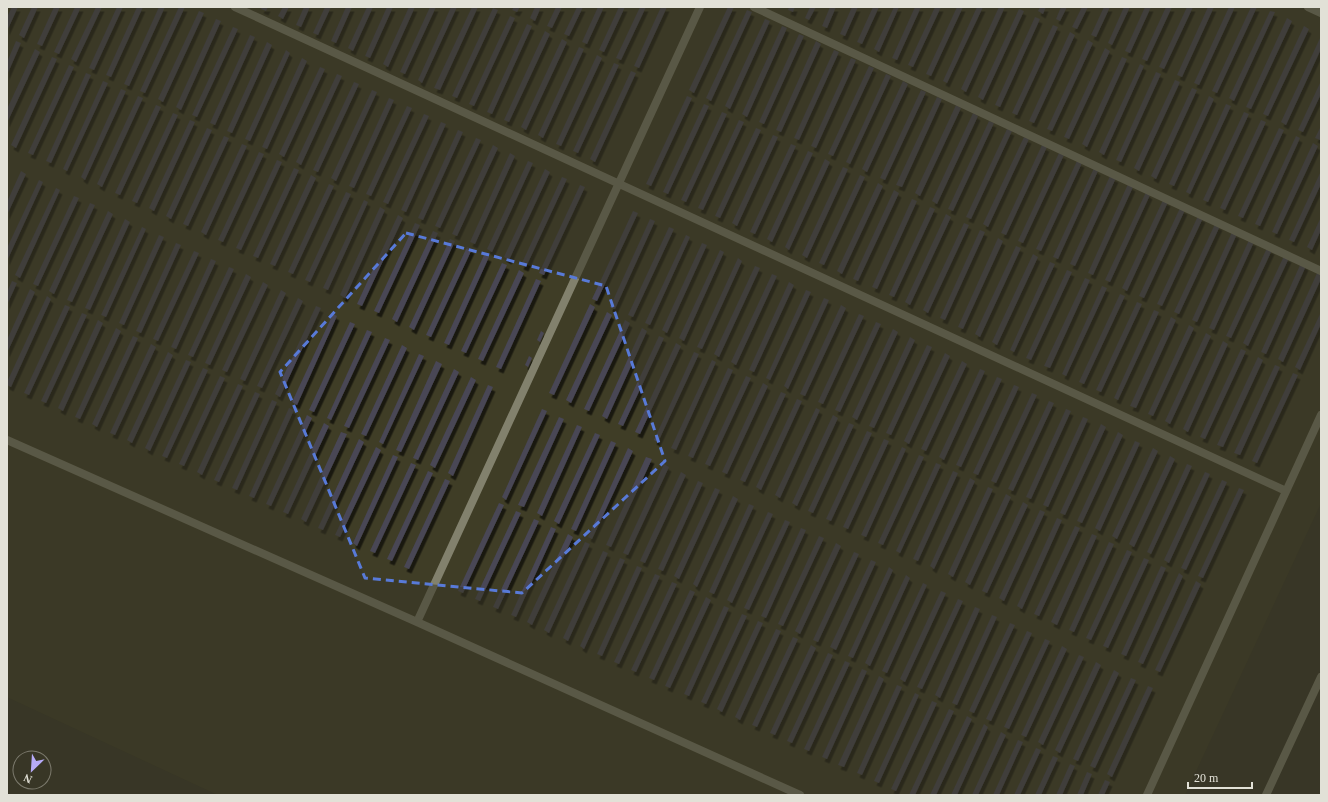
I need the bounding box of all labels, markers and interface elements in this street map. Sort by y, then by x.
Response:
north arrow [12,750,52,790]
scale bar [1188,764,1252,790]
text: 20 m [1194,771,1219,785]
text: N [22,772,34,786]

